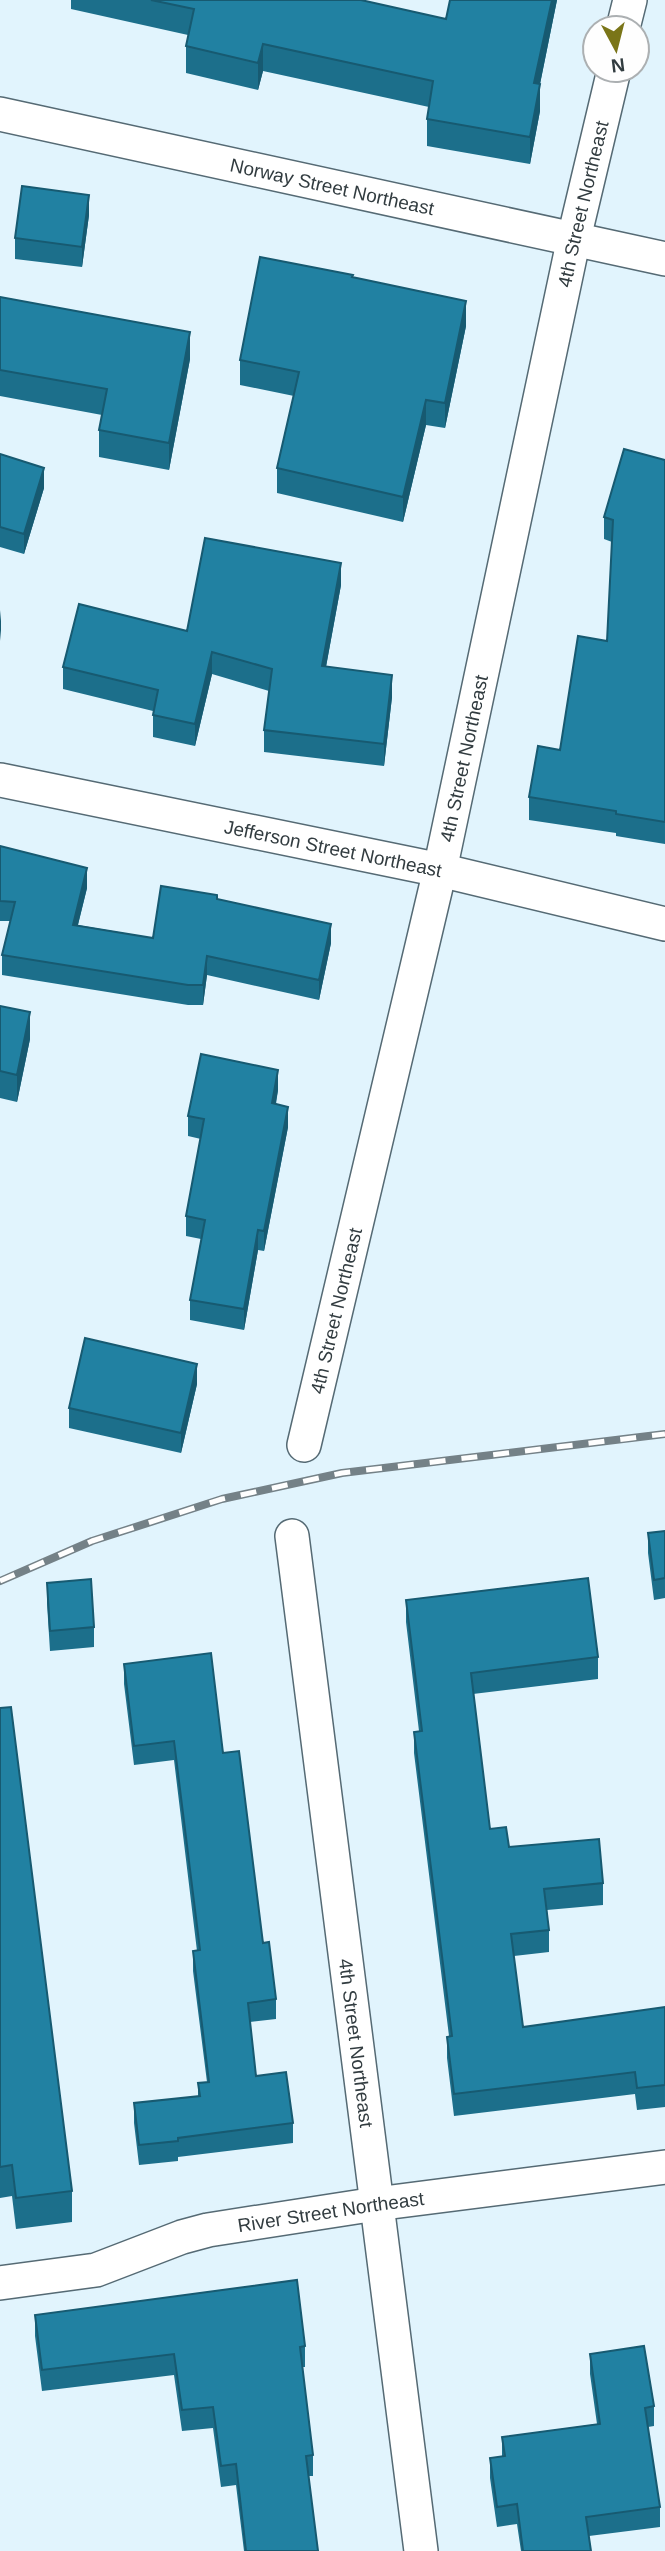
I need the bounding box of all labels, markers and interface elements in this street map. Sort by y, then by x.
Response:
north arrow [581,14,651,84]
text: N [610,54,626,77]
street label: 4th Street Northeast [553,118,612,289]
street label: Norway Street Northeast [228,154,437,219]
street label: 4th Street Northeast [436,672,492,844]
street label: Jefferson Street Northeast [222,816,444,881]
street label: 4th Street Northeast [306,1225,366,1396]
street label: 4th Street Northeast [335,1957,378,2129]
street label: River Street Northeast [236,2187,426,2236]

